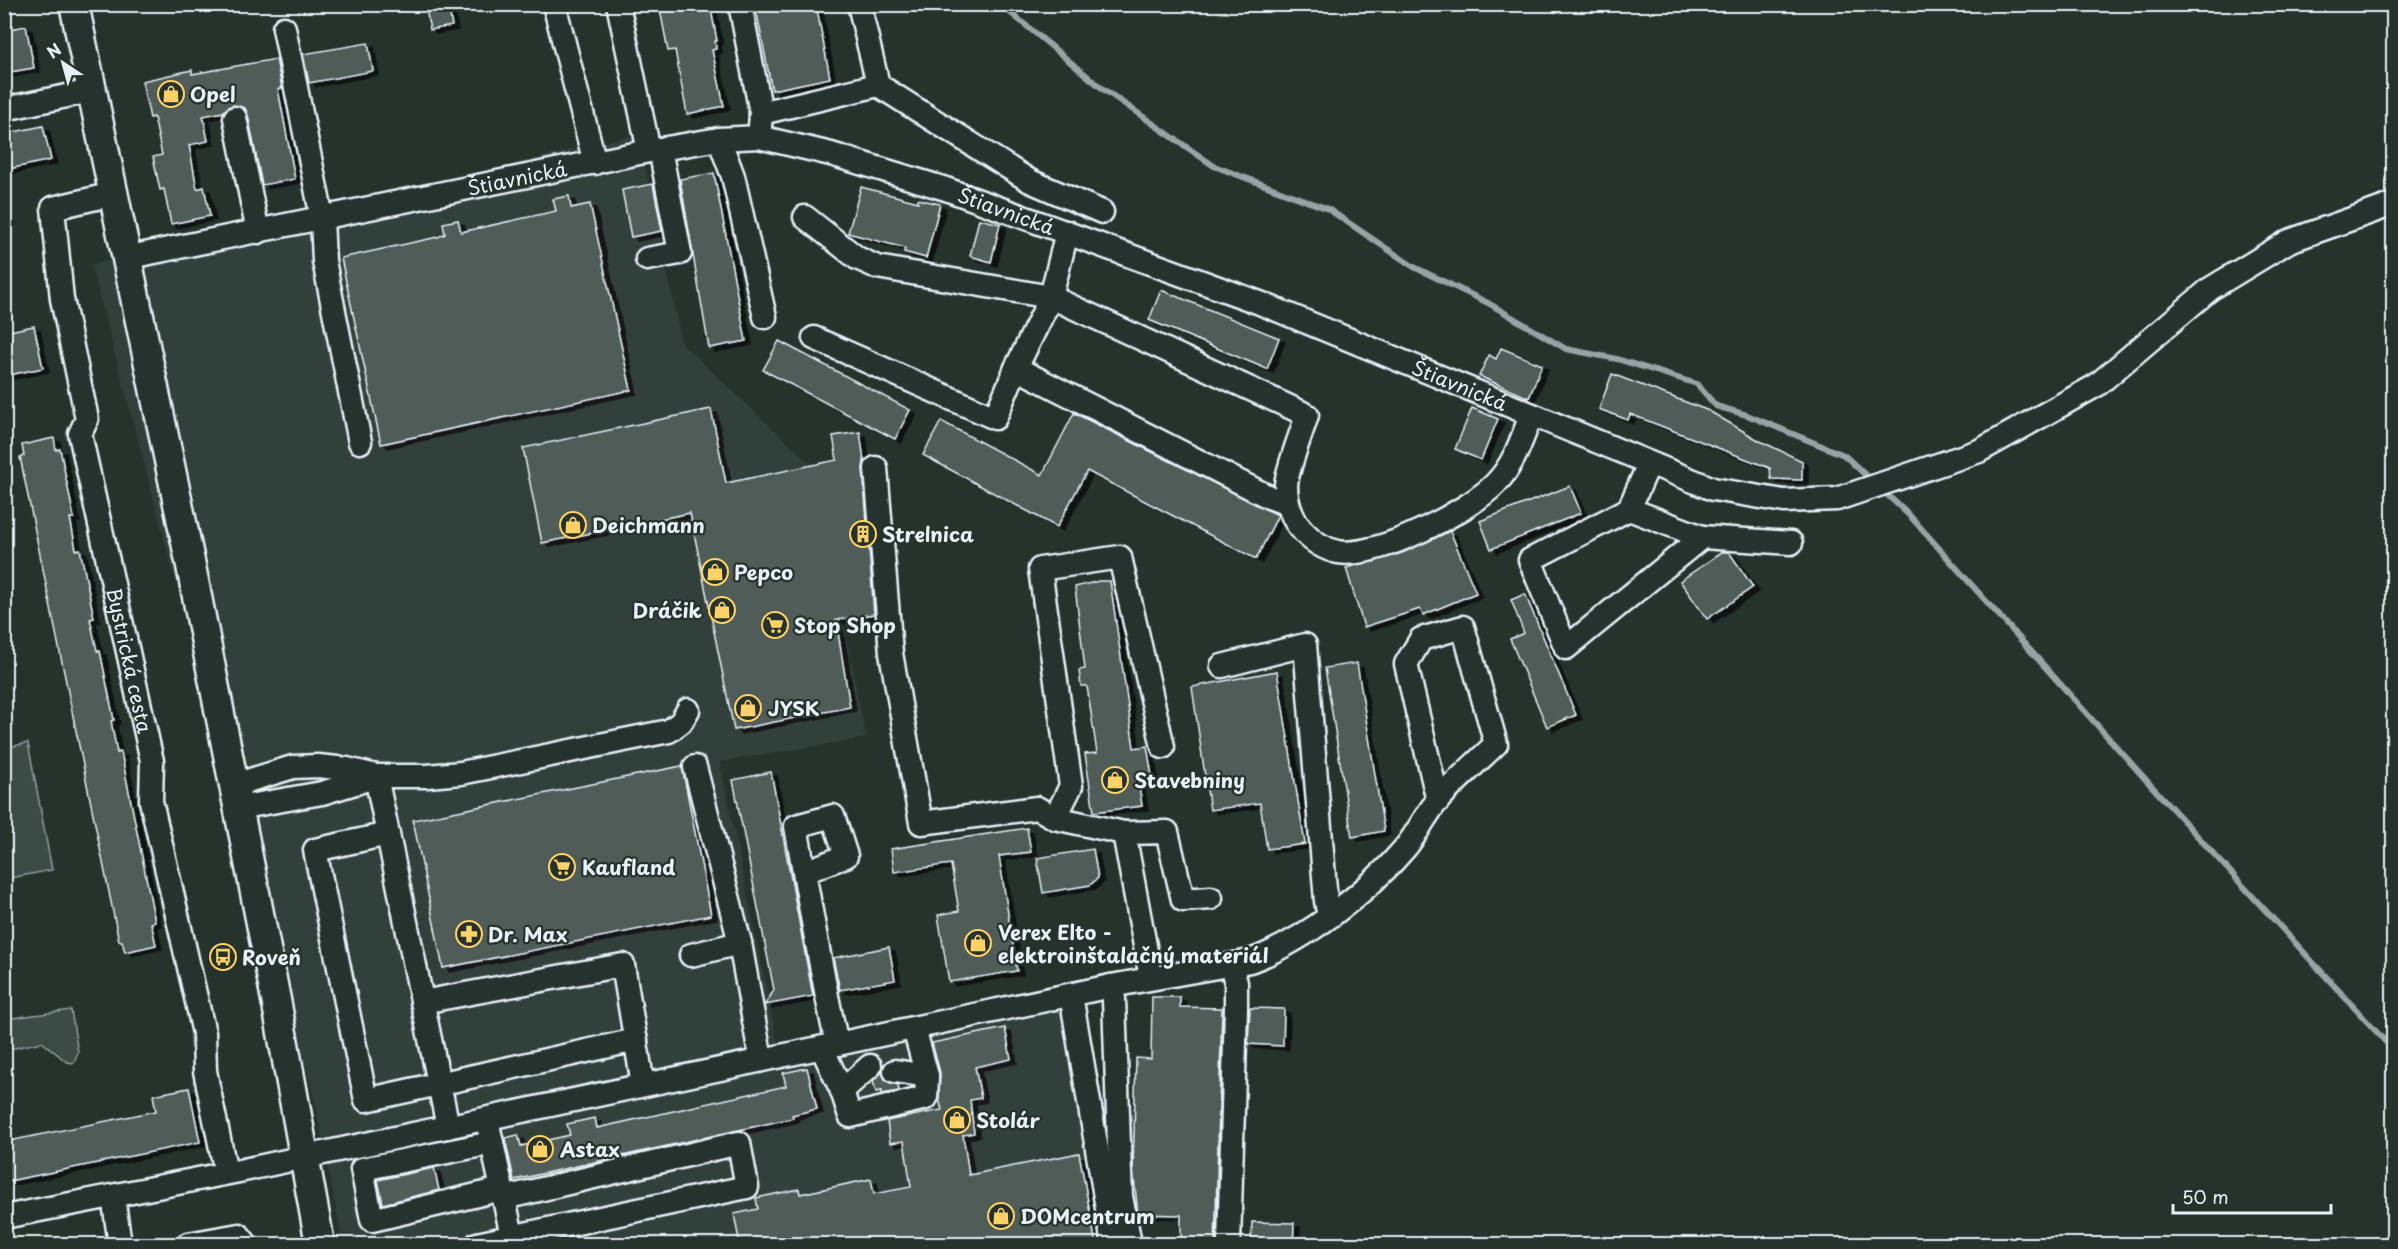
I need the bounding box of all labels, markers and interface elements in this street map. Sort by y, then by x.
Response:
north arrow [33,33,93,93]
text: N [41,37,66,63]
shop icon: Opel [156,79,186,109]
place label: Opel [190,79,235,109]
street label: Štiavnická [464,153,570,203]
street label: Štiavnická [953,179,1059,242]
street label: Štiavnická [1407,352,1513,418]
shop icon: Deichmann [558,510,588,540]
place label: Deichmann [592,510,705,540]
building icon: Strelnica [848,519,878,549]
place label: Strelnica [882,519,974,549]
shop icon: Pepco [700,557,730,587]
place label: Pepco [734,557,793,587]
street label: Bystrická cesta [99,585,161,737]
place label: Dráčik [633,595,703,625]
shop icon: Dráčik [707,595,737,625]
supermarket icon: Stop Shop [760,610,790,640]
place label: Stop Shop [794,610,896,640]
shop icon: JYSK [733,693,763,723]
place label: JYSK [768,693,820,723]
shop icon: Stavebniny [1100,765,1130,795]
place label: Stavebniny [1134,765,1245,795]
supermarket icon: Kaufland [547,852,577,882]
place label: Kaufland [582,852,676,882]
place label: Verex Elto - elektroinštalačný materiál [998,917,1269,970]
pharmacy icon: Dr. Max [454,919,484,949]
place label: Dr. Max [488,919,567,949]
shop icon: Verex Elto - elektroinštalačný materiál [963,928,993,958]
bus stop icon: Roveň [208,942,238,972]
place label: Roveň [242,942,301,972]
shop icon: Stolár [942,1105,972,1135]
place label: Stolár [976,1105,1040,1135]
shop icon: Astax [525,1134,555,1164]
place label: Astax [559,1134,620,1164]
scale bar [2173,1177,2330,1215]
text: 50 m [2182,1183,2229,1210]
shop icon: DOMcentrum [986,1201,1016,1231]
place label: DOMcentrum [1020,1201,1155,1231]

